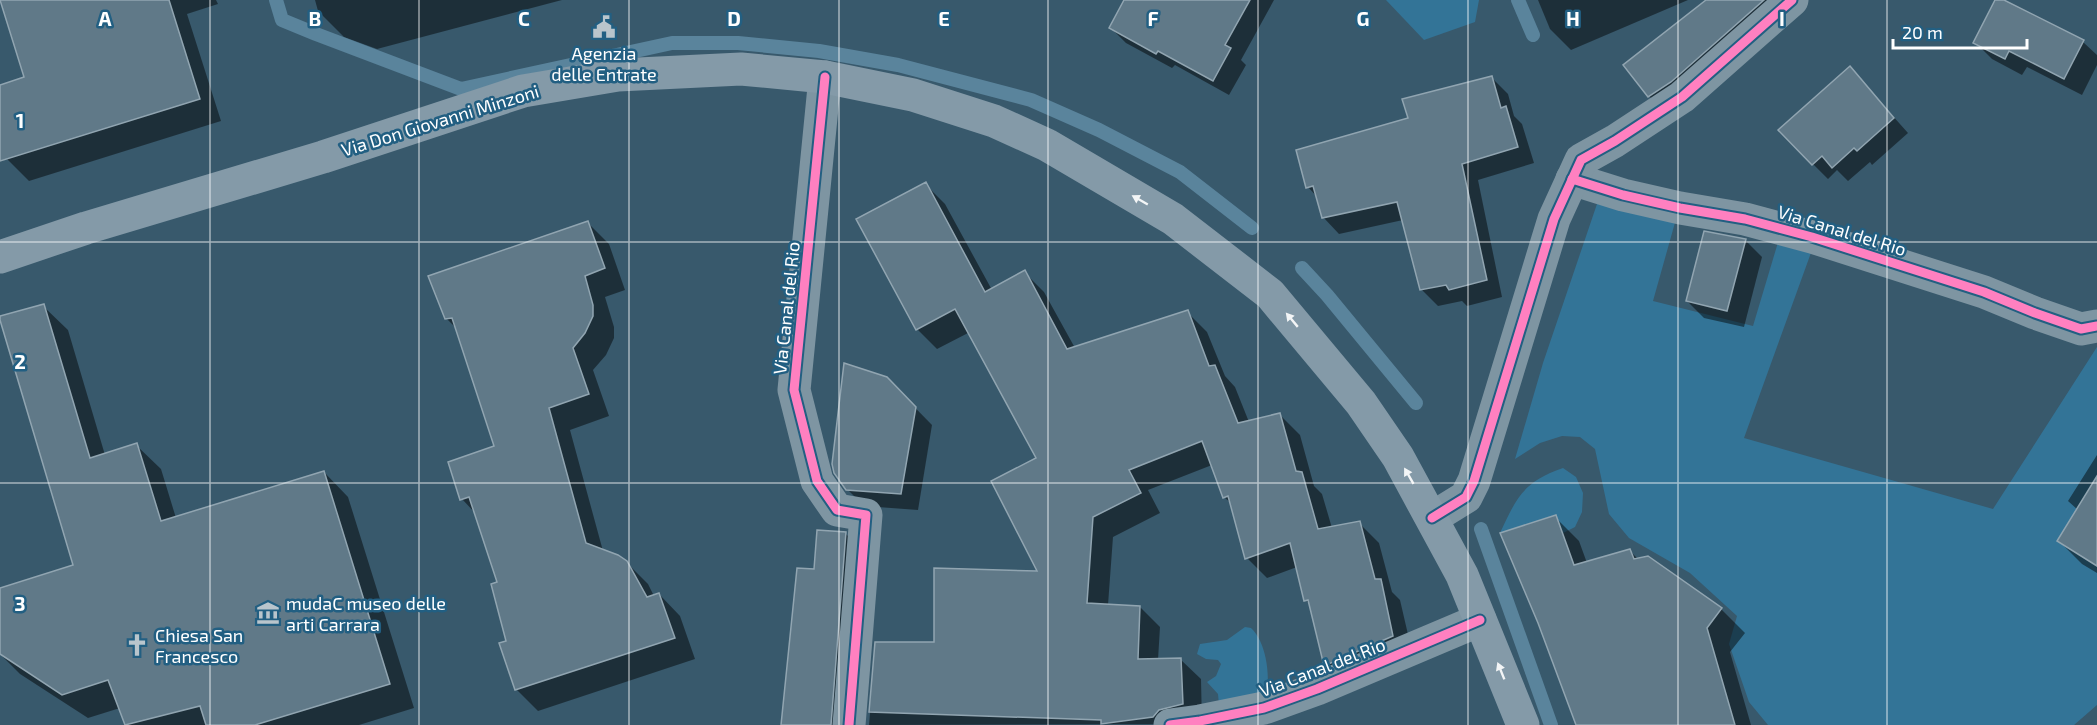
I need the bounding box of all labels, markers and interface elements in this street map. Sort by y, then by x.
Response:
text: A [98,6,112,30]
text: B [309,6,321,30]
text: C [518,6,530,30]
text: D [727,6,741,30]
text: E [938,6,950,30]
text: F [1147,6,1159,30]
text: G [1357,6,1369,30]
text: H [1566,6,1580,30]
text: I [1779,6,1785,30]
scale bar [1893,12,2026,50]
public building icon: Agenzia delle Entrate [591,14,617,40]
text: 20 m [1902,21,1943,43]
place label: Agenzia delle Entrate [551,42,657,85]
street label: Via Don Giovanni Minzoni [338,79,542,161]
text: 1 [16,108,24,132]
one-way arrow [1132,194,1148,205]
street label: Via Canal del Rio [1775,200,1909,260]
street label: Via Canal del Rio [768,241,804,375]
one-way arrow [1286,313,1299,328]
text: 2 [14,349,26,373]
one-way arrow [1404,467,1414,484]
text: 3 [14,591,26,615]
place label: mudaC museo delle arti Carrara [286,592,446,635]
museum icon: mudaC museo delle arti Carrara [255,600,281,626]
place label: Chiesa San Francesco [155,624,243,667]
church icon: Chiesa San Francesco [124,632,150,658]
street label: Via Canal del Rio [1256,633,1388,701]
one-way arrow [1496,662,1505,680]

